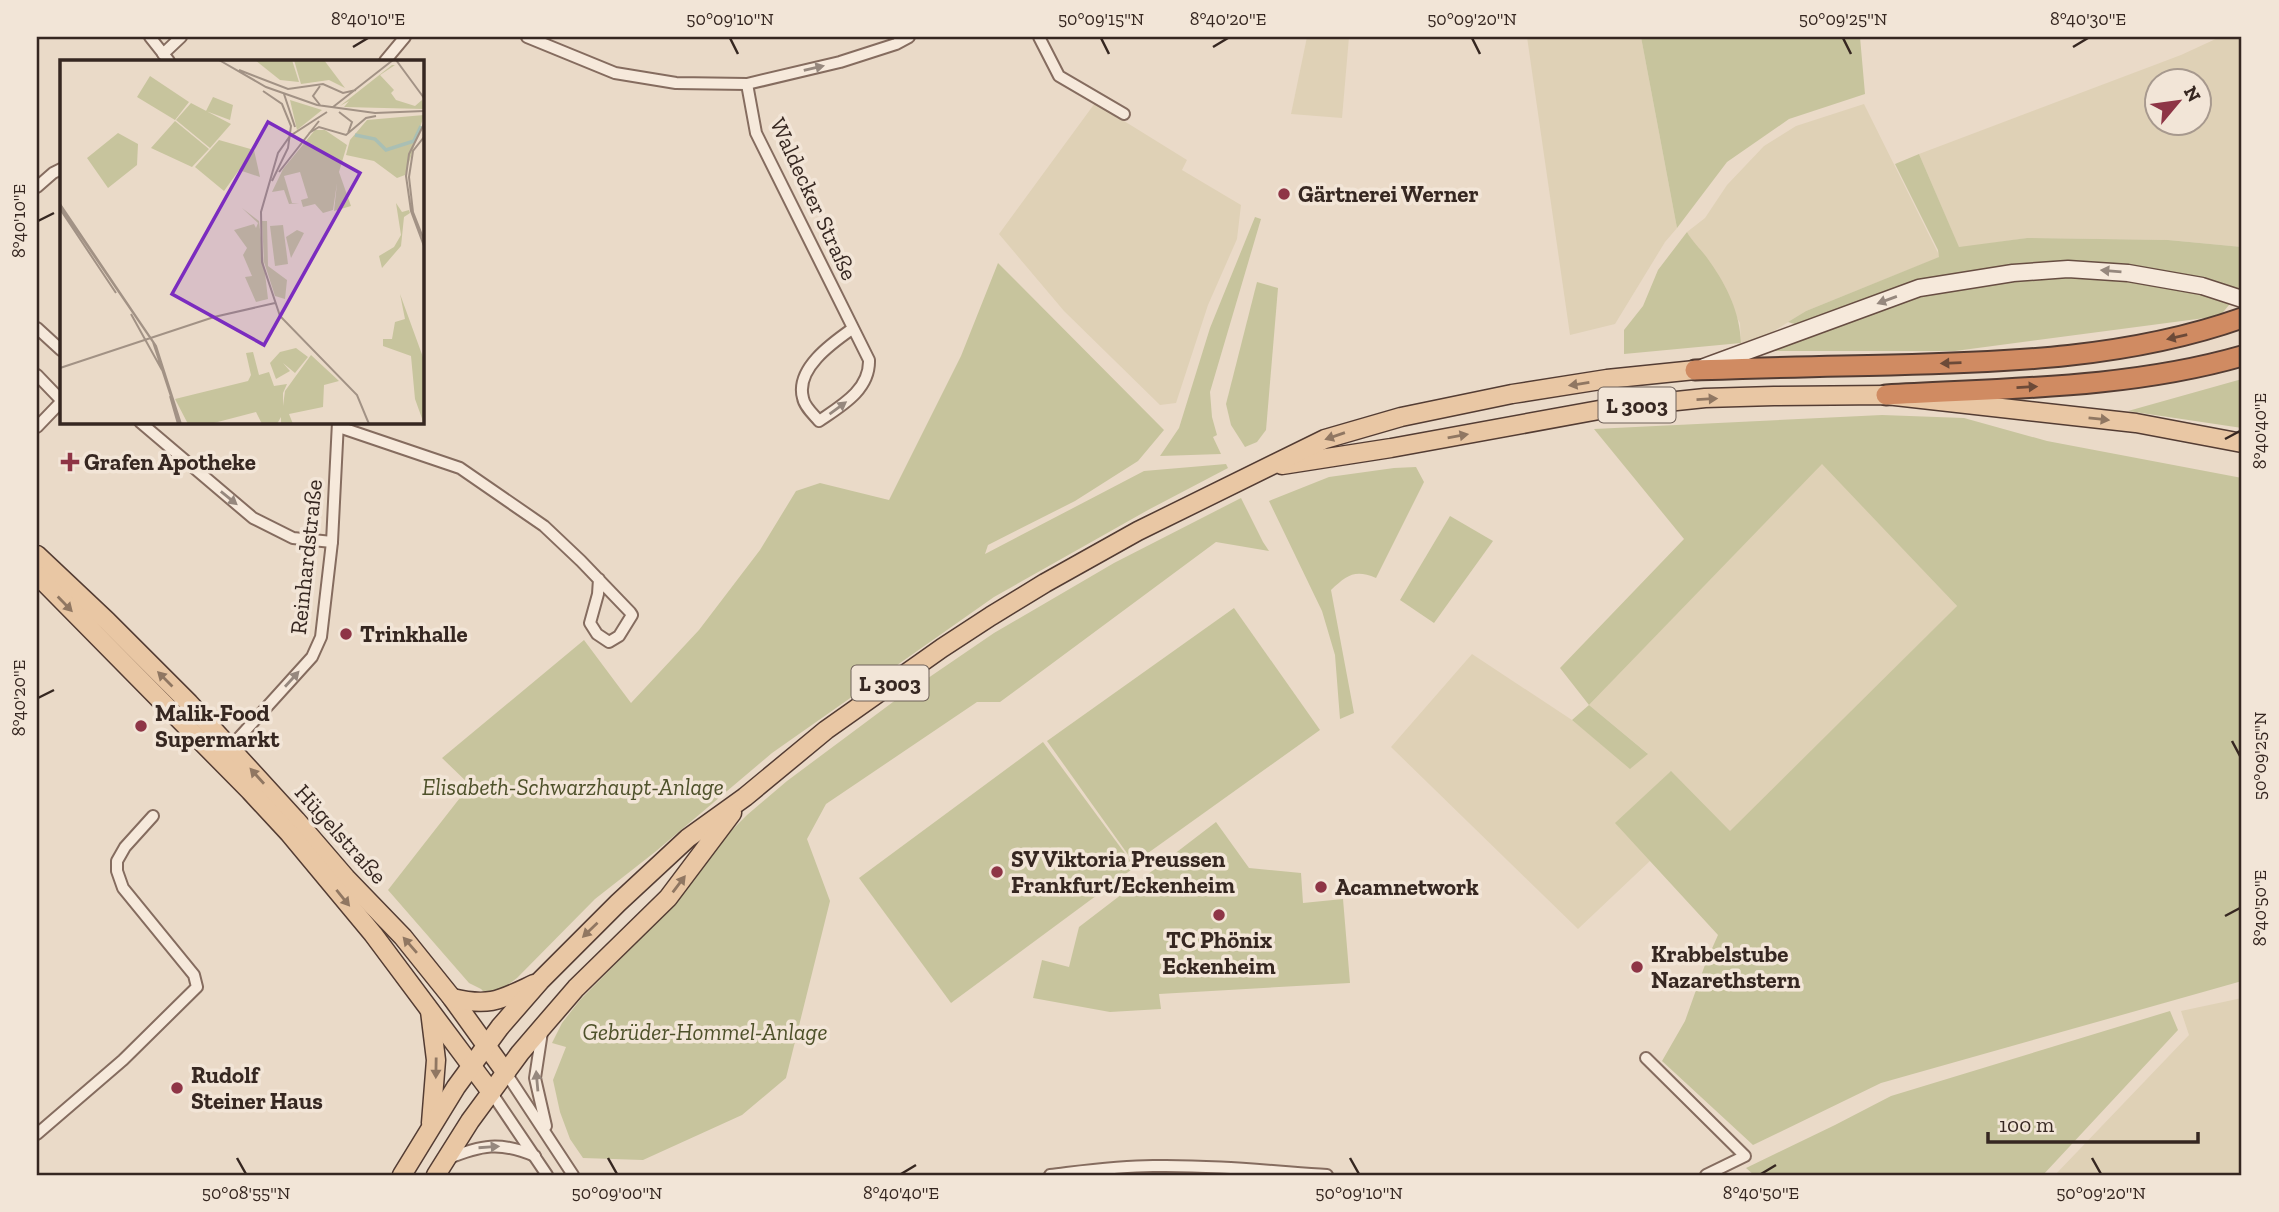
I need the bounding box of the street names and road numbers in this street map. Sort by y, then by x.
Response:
street label: Waldecker Straße [764,113,864,285]
road number: L 3003 [1598,388,1676,422]
street label: Reinhardstraße [284,478,328,636]
road number: L 3003 [852,666,928,700]
street label: Hügelstraße [289,778,393,890]

